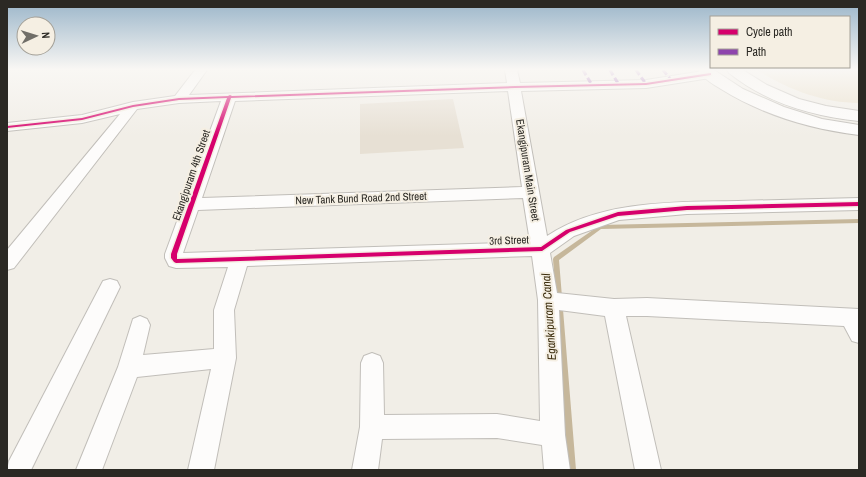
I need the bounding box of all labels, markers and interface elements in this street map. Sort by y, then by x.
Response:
north arrow [16,16,56,56]
legend [710,16,850,68]
text: Cycle path [746,24,793,40]
text: N [39,32,53,39]
text: Path [746,44,766,60]
street label: Ekangipuram Main Street [513,118,543,222]
street label: Ekangipuram 4th Street [169,127,213,222]
street label: New Tank Bund Road 2nd Street [295,189,427,207]
street label: 3rd Street [489,232,530,248]
water label: Egankipuram Canal [538,272,560,361]

